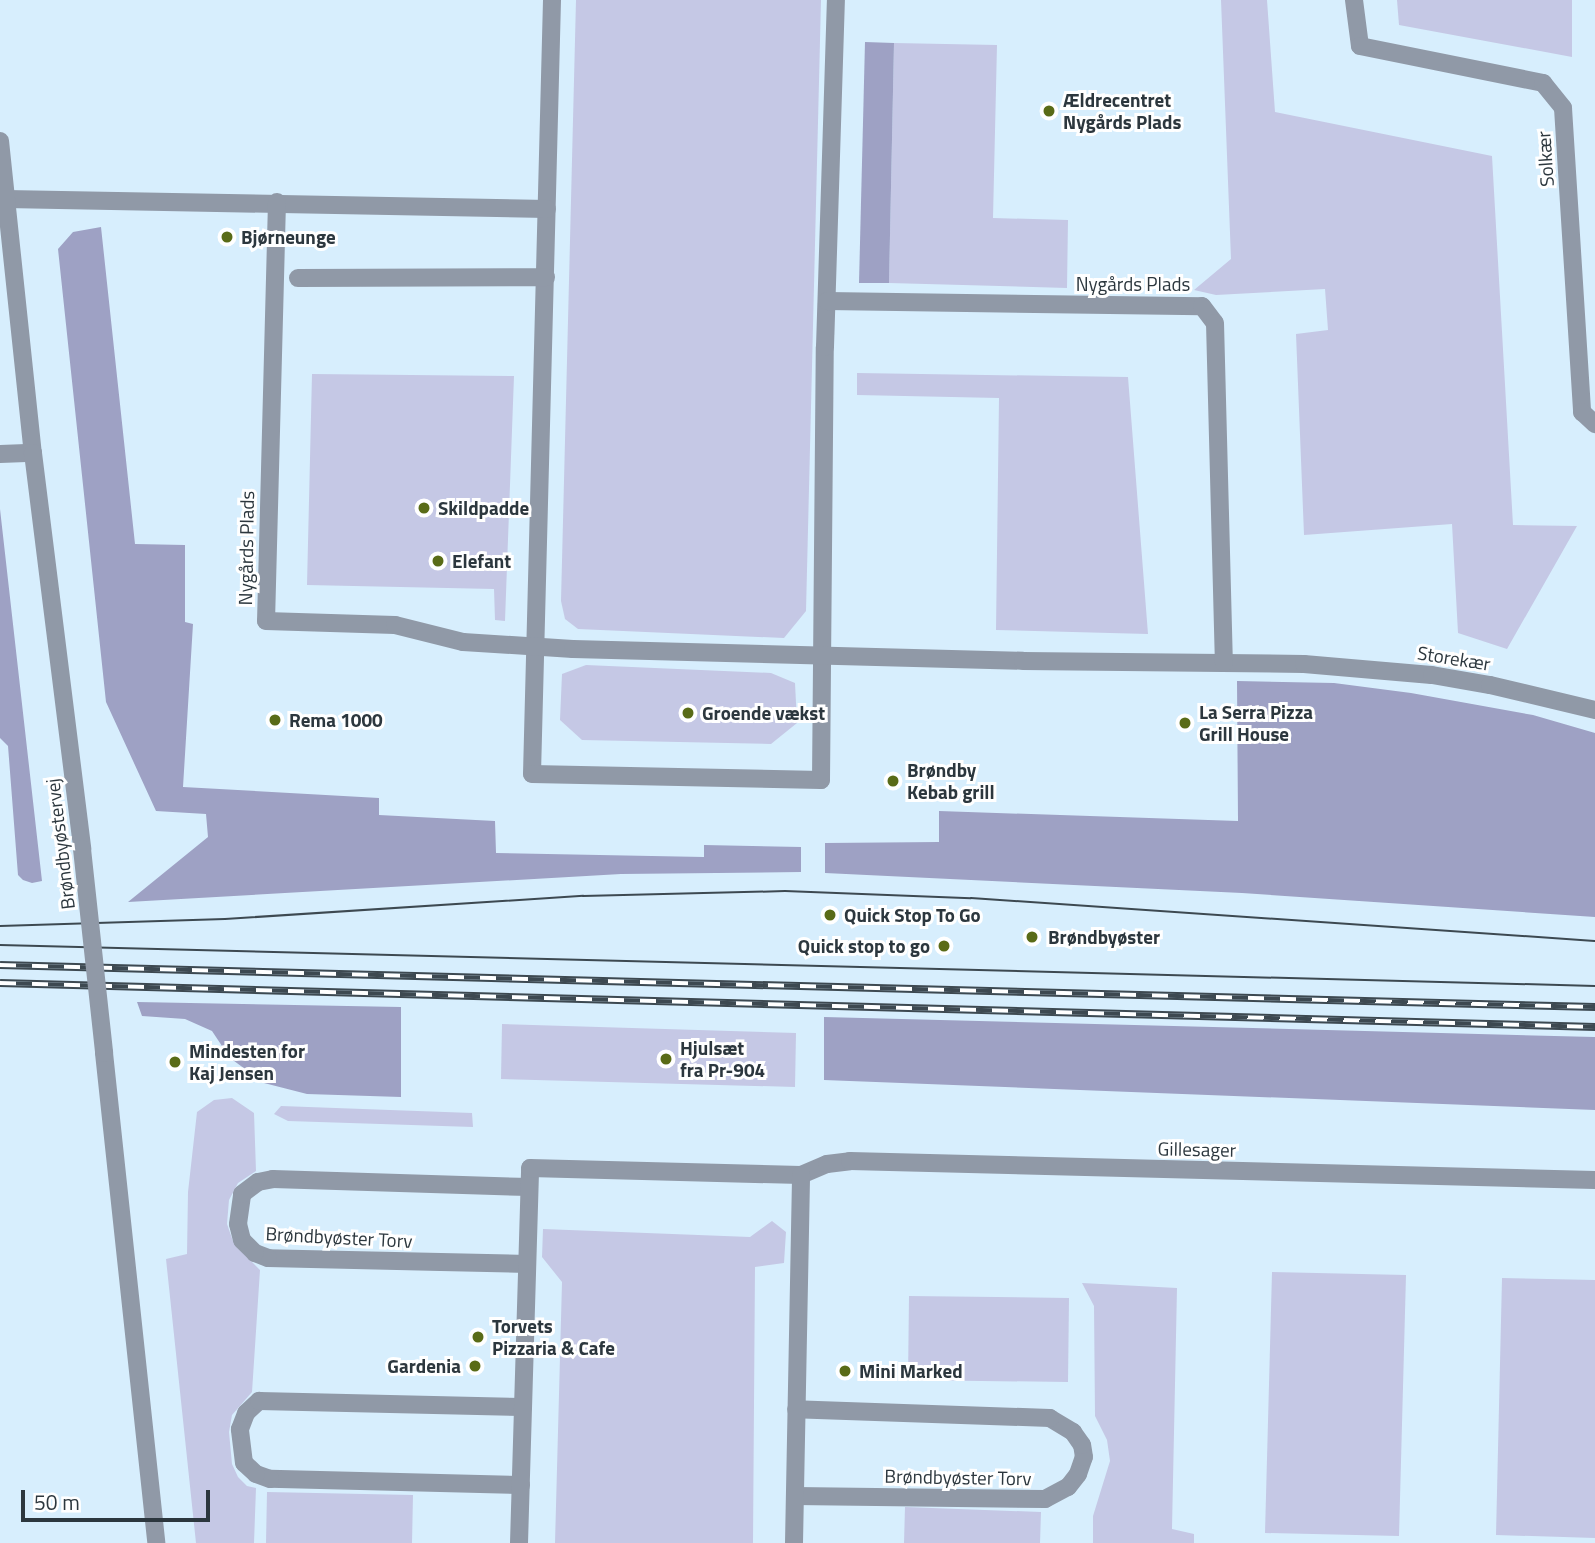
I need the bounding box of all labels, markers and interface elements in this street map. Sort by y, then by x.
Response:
place label: Ældrecentret Nygårds Plads [1063,89,1181,133]
marker: Ældrecentret Nygårds Plads [1041,103,1057,119]
street label: Solkær [1532,130,1558,188]
place label: Bjørneunge [241,226,336,248]
marker: Bjørneunge [219,229,235,245]
street label: Nygårds Plads [1076,273,1190,295]
street label: Nygårds Plads [234,491,258,605]
place label: Skildpadde [438,497,529,519]
marker: Skildpadde [416,500,432,516]
place label: Elefant [452,550,511,572]
marker: Elefant [430,553,446,569]
street label: Storekær [1416,641,1492,675]
place label: La Serra Pizza Grill House [1199,701,1313,745]
place label: Groende vækst [702,702,825,724]
marker: Groende vækst [680,705,696,721]
place label: Rema 1000 [289,709,383,731]
marker: Rema 1000 [267,712,283,728]
marker: La Serra Pizza Grill House [1177,715,1193,731]
place label: Brøndby Kebab grill [907,759,995,803]
marker: Brøndby Kebab grill [885,773,901,789]
street label: Brøndbyøstervej [41,777,79,911]
place label: Quick Stop To Go [844,904,981,926]
marker: Quick Stop To Go [822,907,838,923]
place label: Brøndbyøster [1048,926,1160,948]
marker: Brøndbyøster [1022,927,1042,947]
place label: Quick stop to go [798,935,930,957]
marker: Quick stop to go [936,938,952,954]
place label: Hjulsæt fra Pr-904 [680,1037,765,1081]
place label: Mindesten for Kaj Jensen [189,1040,305,1084]
marker: Hjulsæt fra Pr-904 [658,1051,674,1067]
marker: Mindesten for Kaj Jensen [167,1054,183,1070]
street label: Gillesager [1158,1137,1236,1161]
street label: Brøndbyøster Torv [265,1222,413,1252]
place label: Torvets Pizzaria & Cafe [492,1315,615,1359]
marker: Torvets Pizzaria & Cafe [470,1329,486,1345]
place label: Gardenia [387,1355,461,1377]
marker: Gardenia [467,1358,483,1374]
place label: Mini Marked [859,1360,963,1382]
marker: Mini Marked [837,1363,853,1379]
street label: Brøndbyøster Torv [884,1464,1032,1490]
scale bar [24,1476,214,1520]
text: 50 m [34,1486,80,1518]

